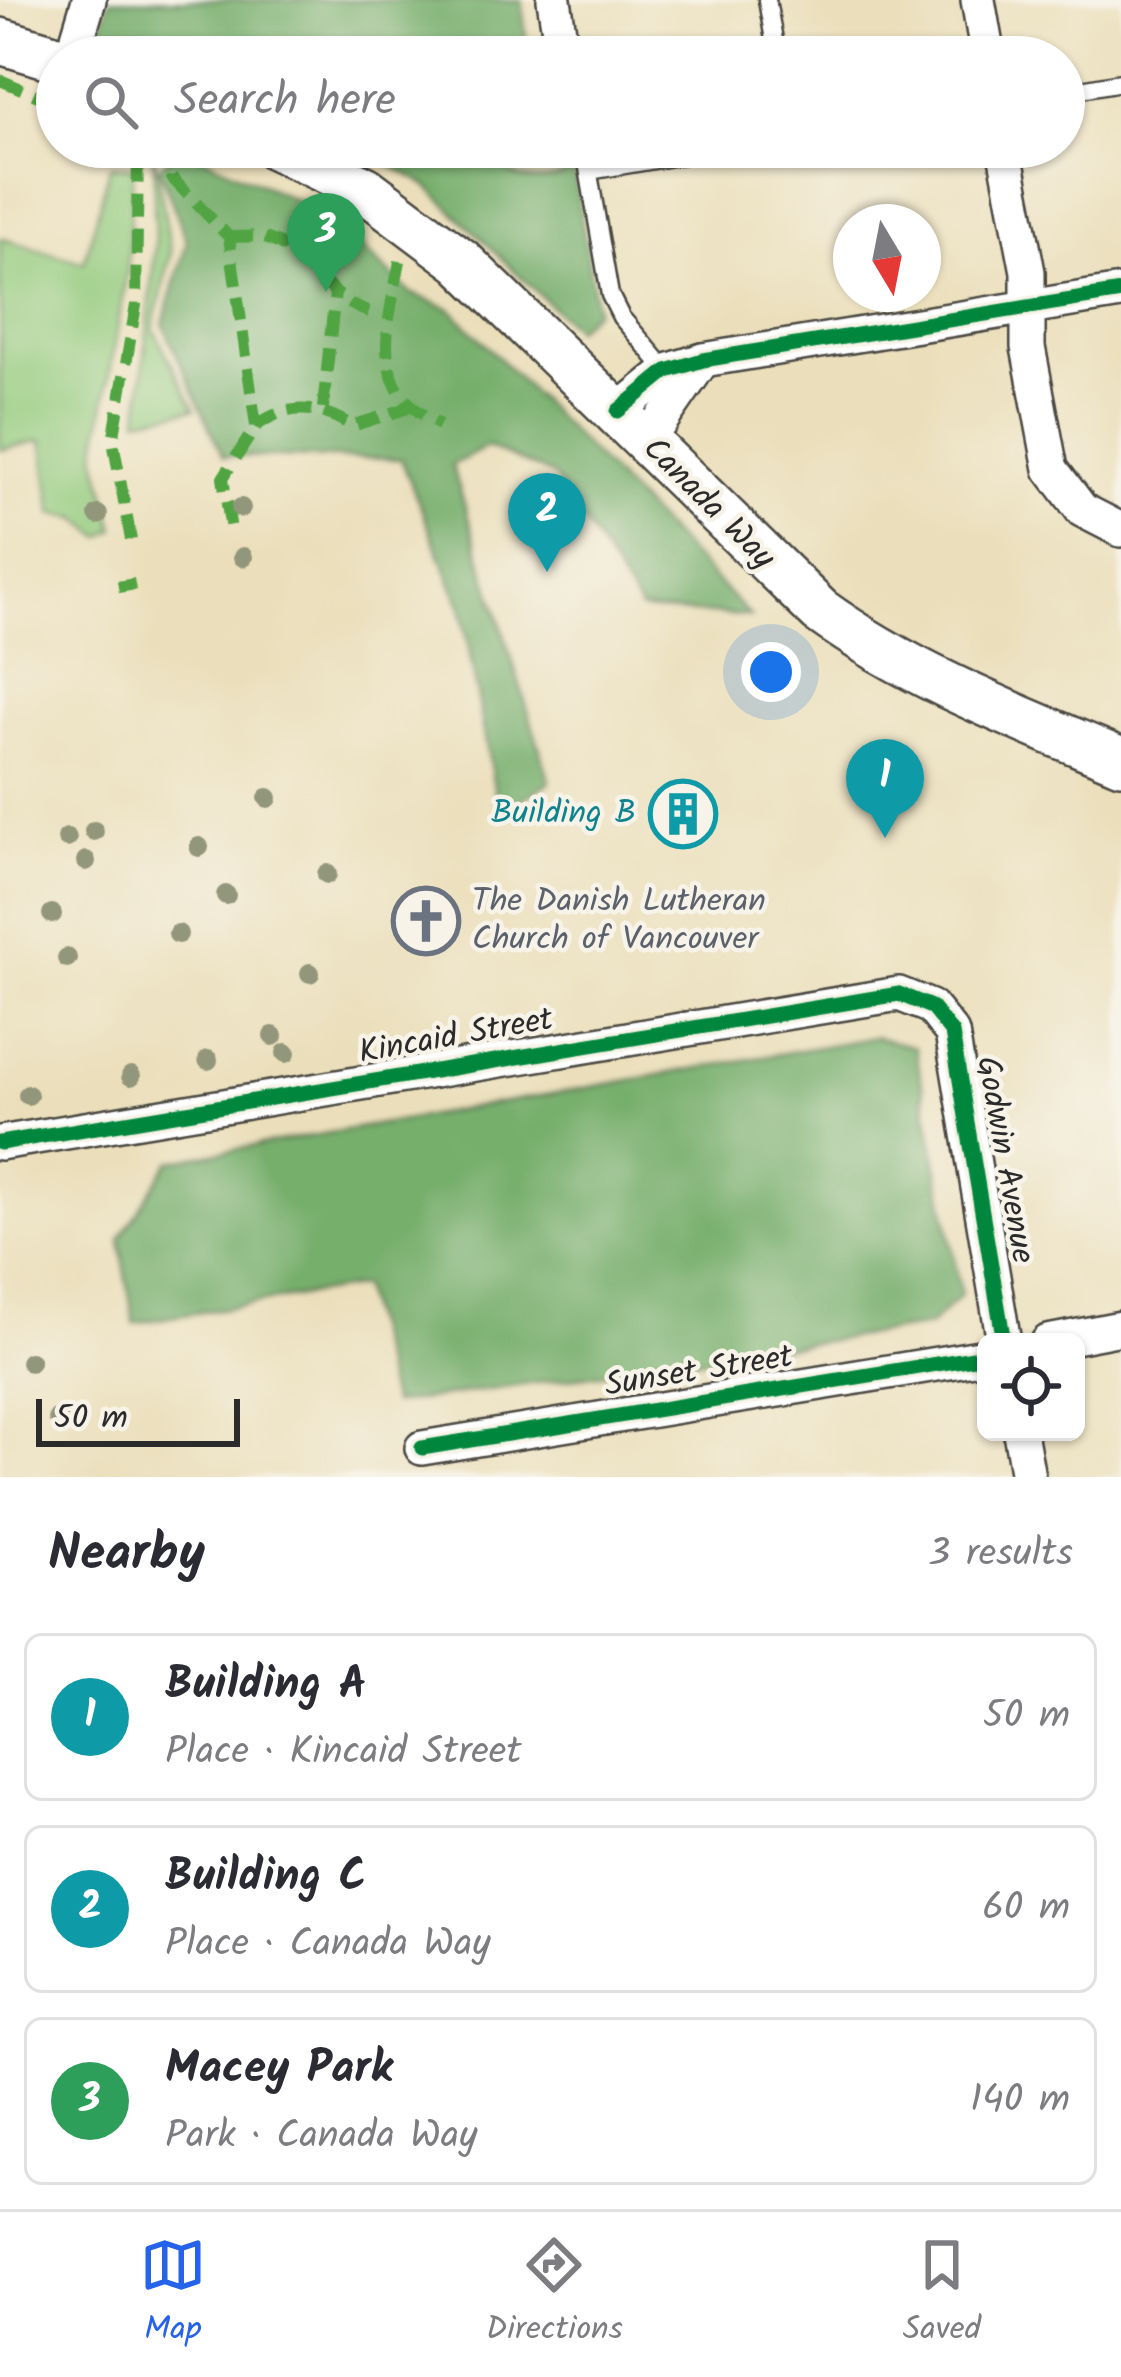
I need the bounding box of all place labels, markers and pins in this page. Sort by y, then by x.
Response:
pin: 3 [287,193,365,292]
pin: 2 [508,473,586,572]
pin: 1 [846,739,924,838]
building icon: Building B [648,779,718,849]
place label: Building B [491,788,636,841]
place label: The Danish Lutheran Church of Vancouver [472,876,766,967]
church icon: The Danish Lutheran Church of Vancouver [391,886,461,956]

